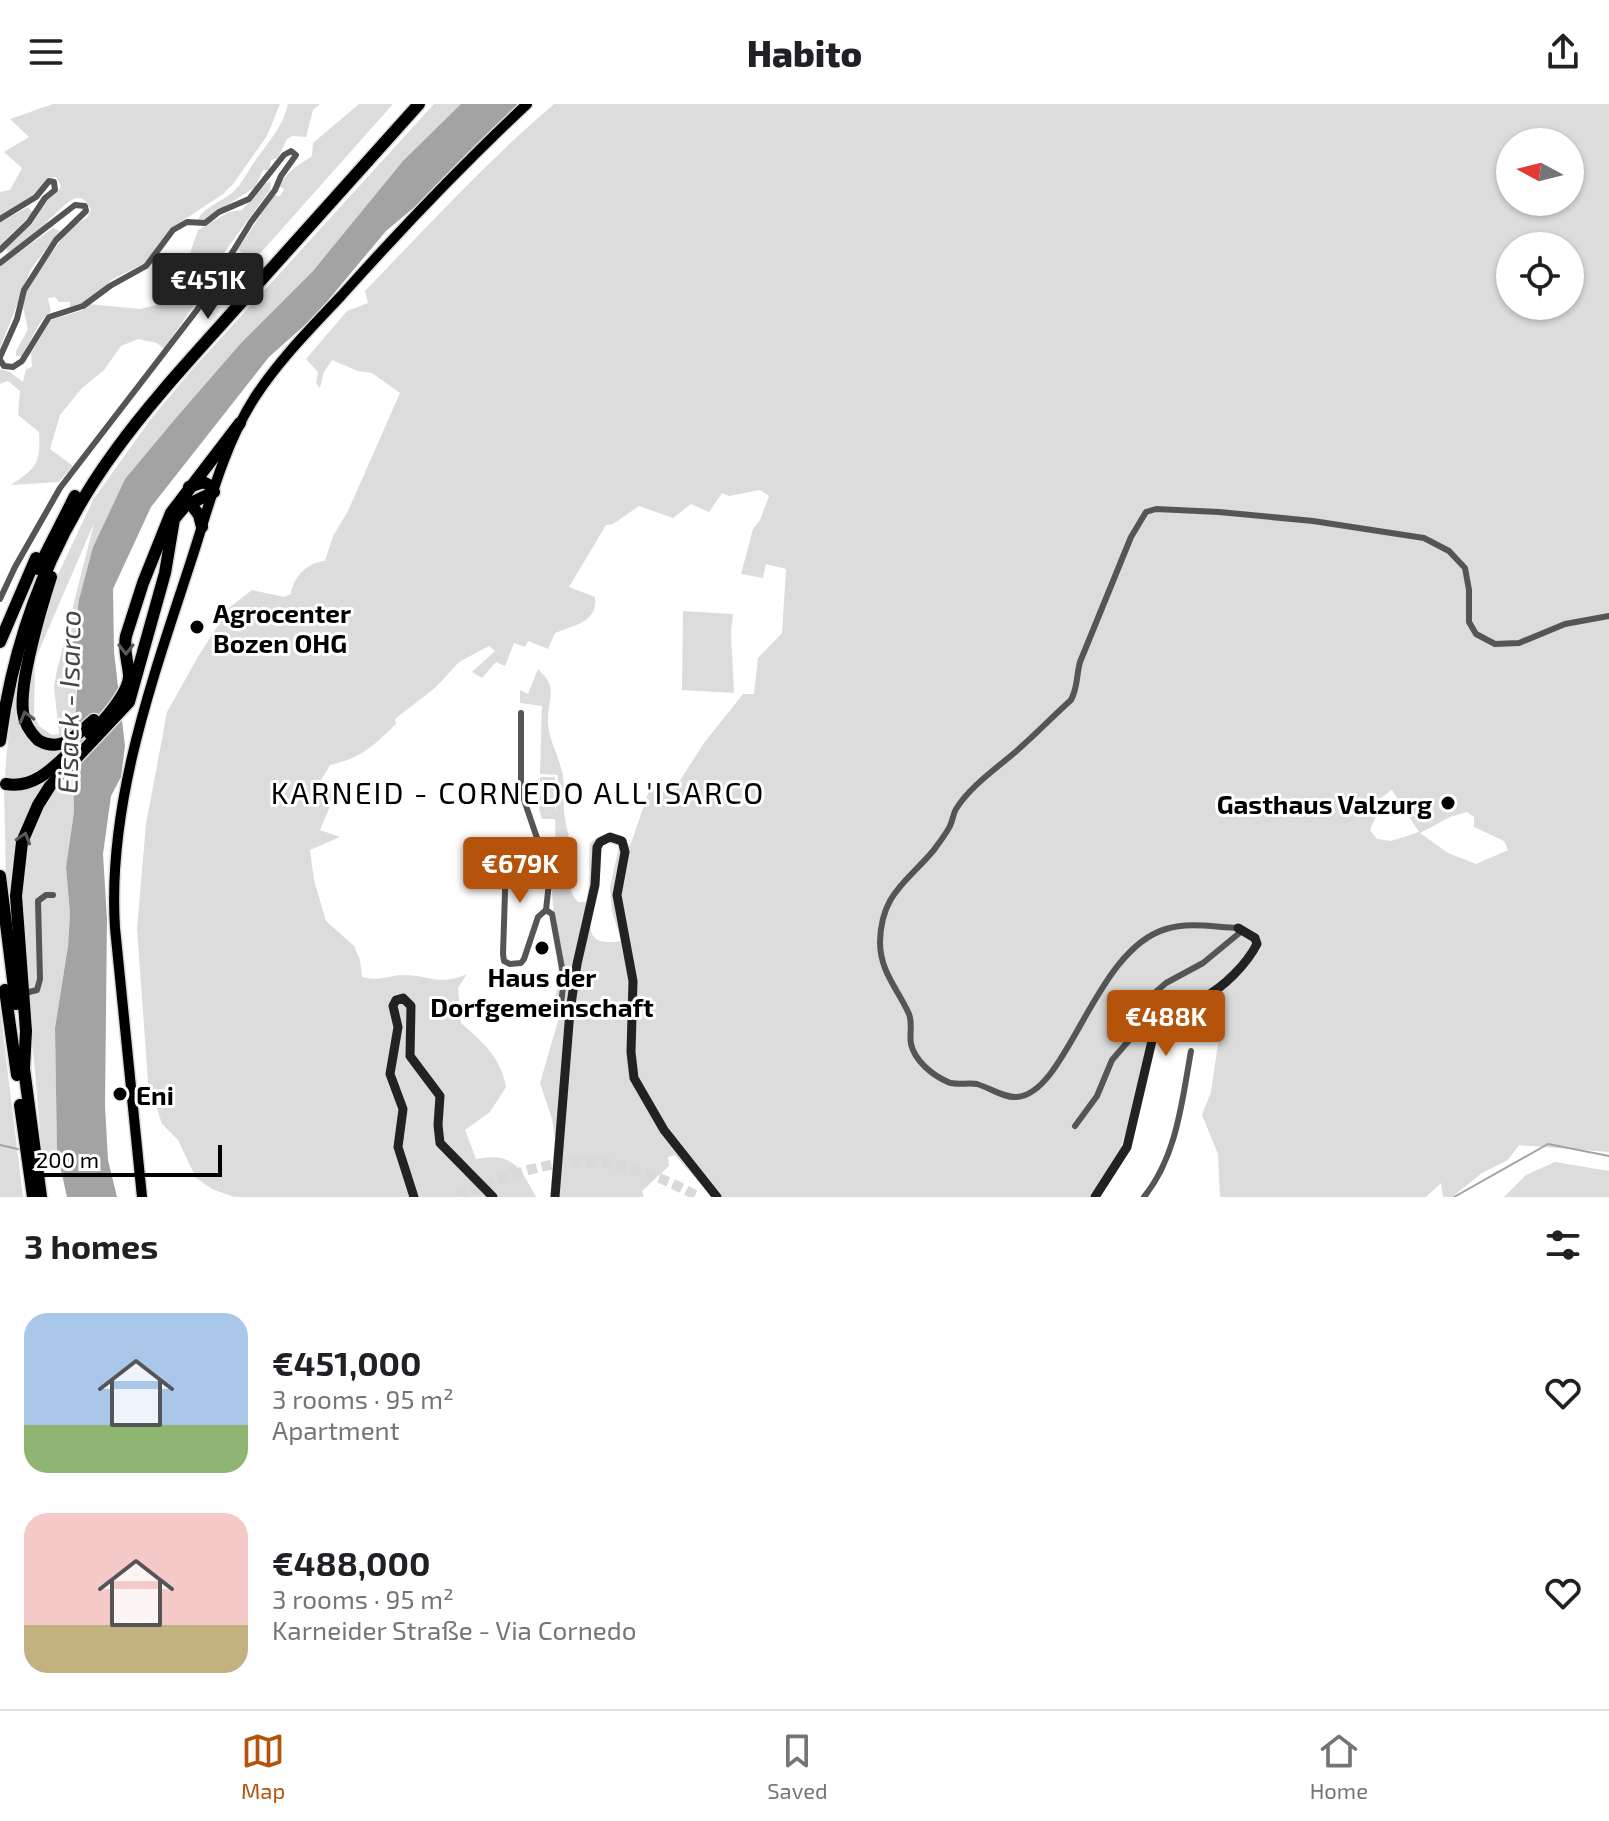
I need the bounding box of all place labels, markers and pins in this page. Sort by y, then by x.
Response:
pin: €451K [152,253,264,321]
place label: Agrocenter Bozen OHG [213,597,351,658]
marker: Agrocenter Bozen OHG [188,618,206,636]
place label: Gasthaus Valzurg [1217,788,1432,819]
marker: Gasthaus Valzurg [1439,794,1457,812]
pin: €679K [464,837,576,905]
marker: Haus der Dorfgemeinschaft [533,939,551,957]
place label: Haus der Dorfgemeinschaft [430,961,654,1022]
pin: €488K [1110,990,1222,1058]
place label: Eni [136,1079,174,1110]
marker: Eni [111,1085,129,1103]

